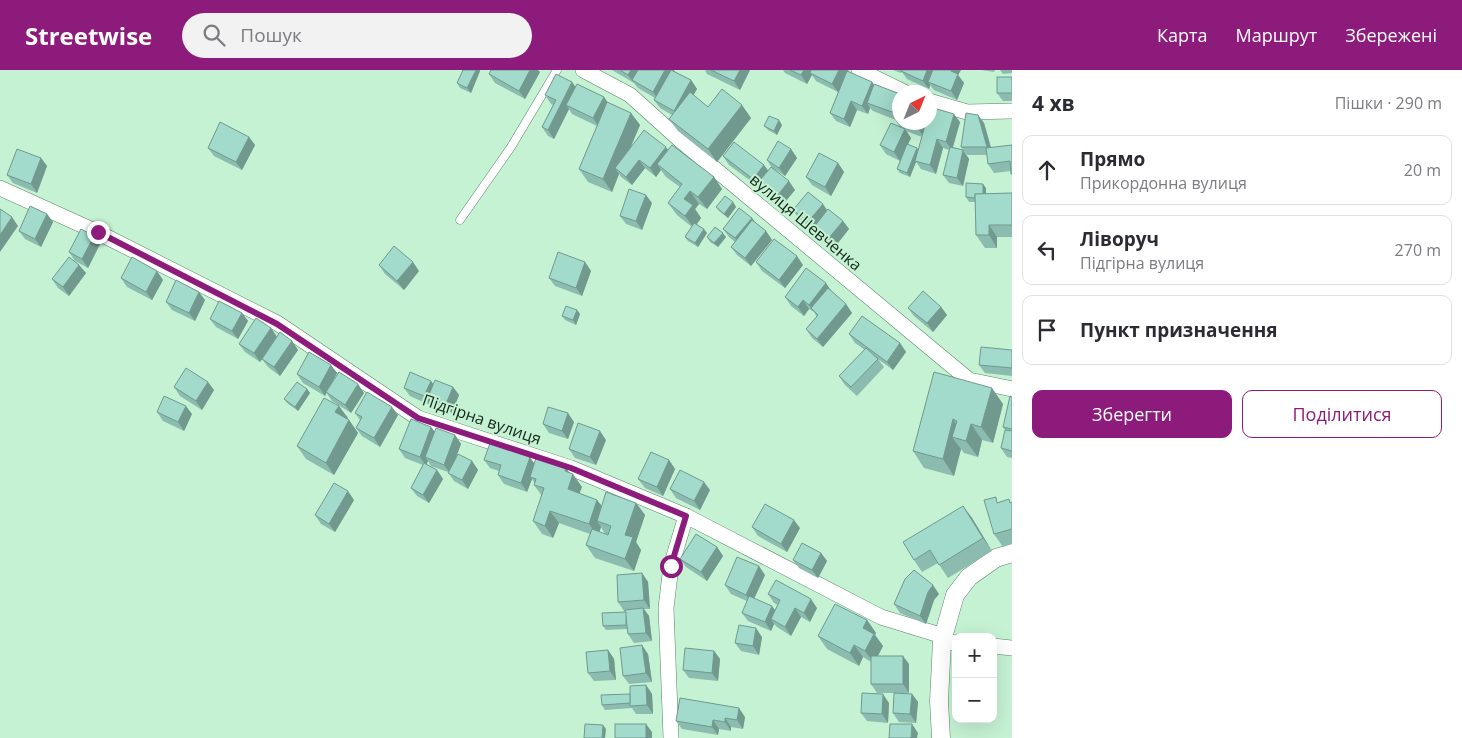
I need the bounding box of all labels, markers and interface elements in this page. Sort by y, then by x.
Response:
search box [182,13,532,58]
text: Streetwise [25,19,152,52]
icon: search [200,21,228,49]
text: Пошук [240,22,302,48]
text: Карта [1157,23,1208,47]
text: Маршрут [1236,23,1317,47]
text: Збережені [1345,23,1437,47]
north arrow [892,85,937,130]
text: 4 хв [1032,89,1075,117]
text: Пішки · 290 m [1335,92,1442,114]
text: Прямо [1080,146,1145,172]
icon: ahead [1033,156,1061,184]
text: 20 m [1404,159,1441,181]
street label: вулиця Шевченка [745,169,867,275]
text: Прикордонна вулиця [1080,172,1247,194]
route end [87,221,110,244]
text: Ліворуч [1080,226,1159,252]
icon: left [1033,236,1061,264]
text: 270 m [1395,239,1441,261]
text: Підгірна вулиця [1080,252,1204,274]
icon: arrive [1033,316,1061,344]
text: Пункт призначення [1080,317,1278,343]
street label: Підгірна вулиця [420,388,544,450]
button: Зберегти [1032,390,1232,438]
button: Поділитися [1242,390,1442,438]
route start [660,555,683,578]
map controls [952,633,997,723]
button: + [952,633,997,678]
button: − [952,678,997,723]

